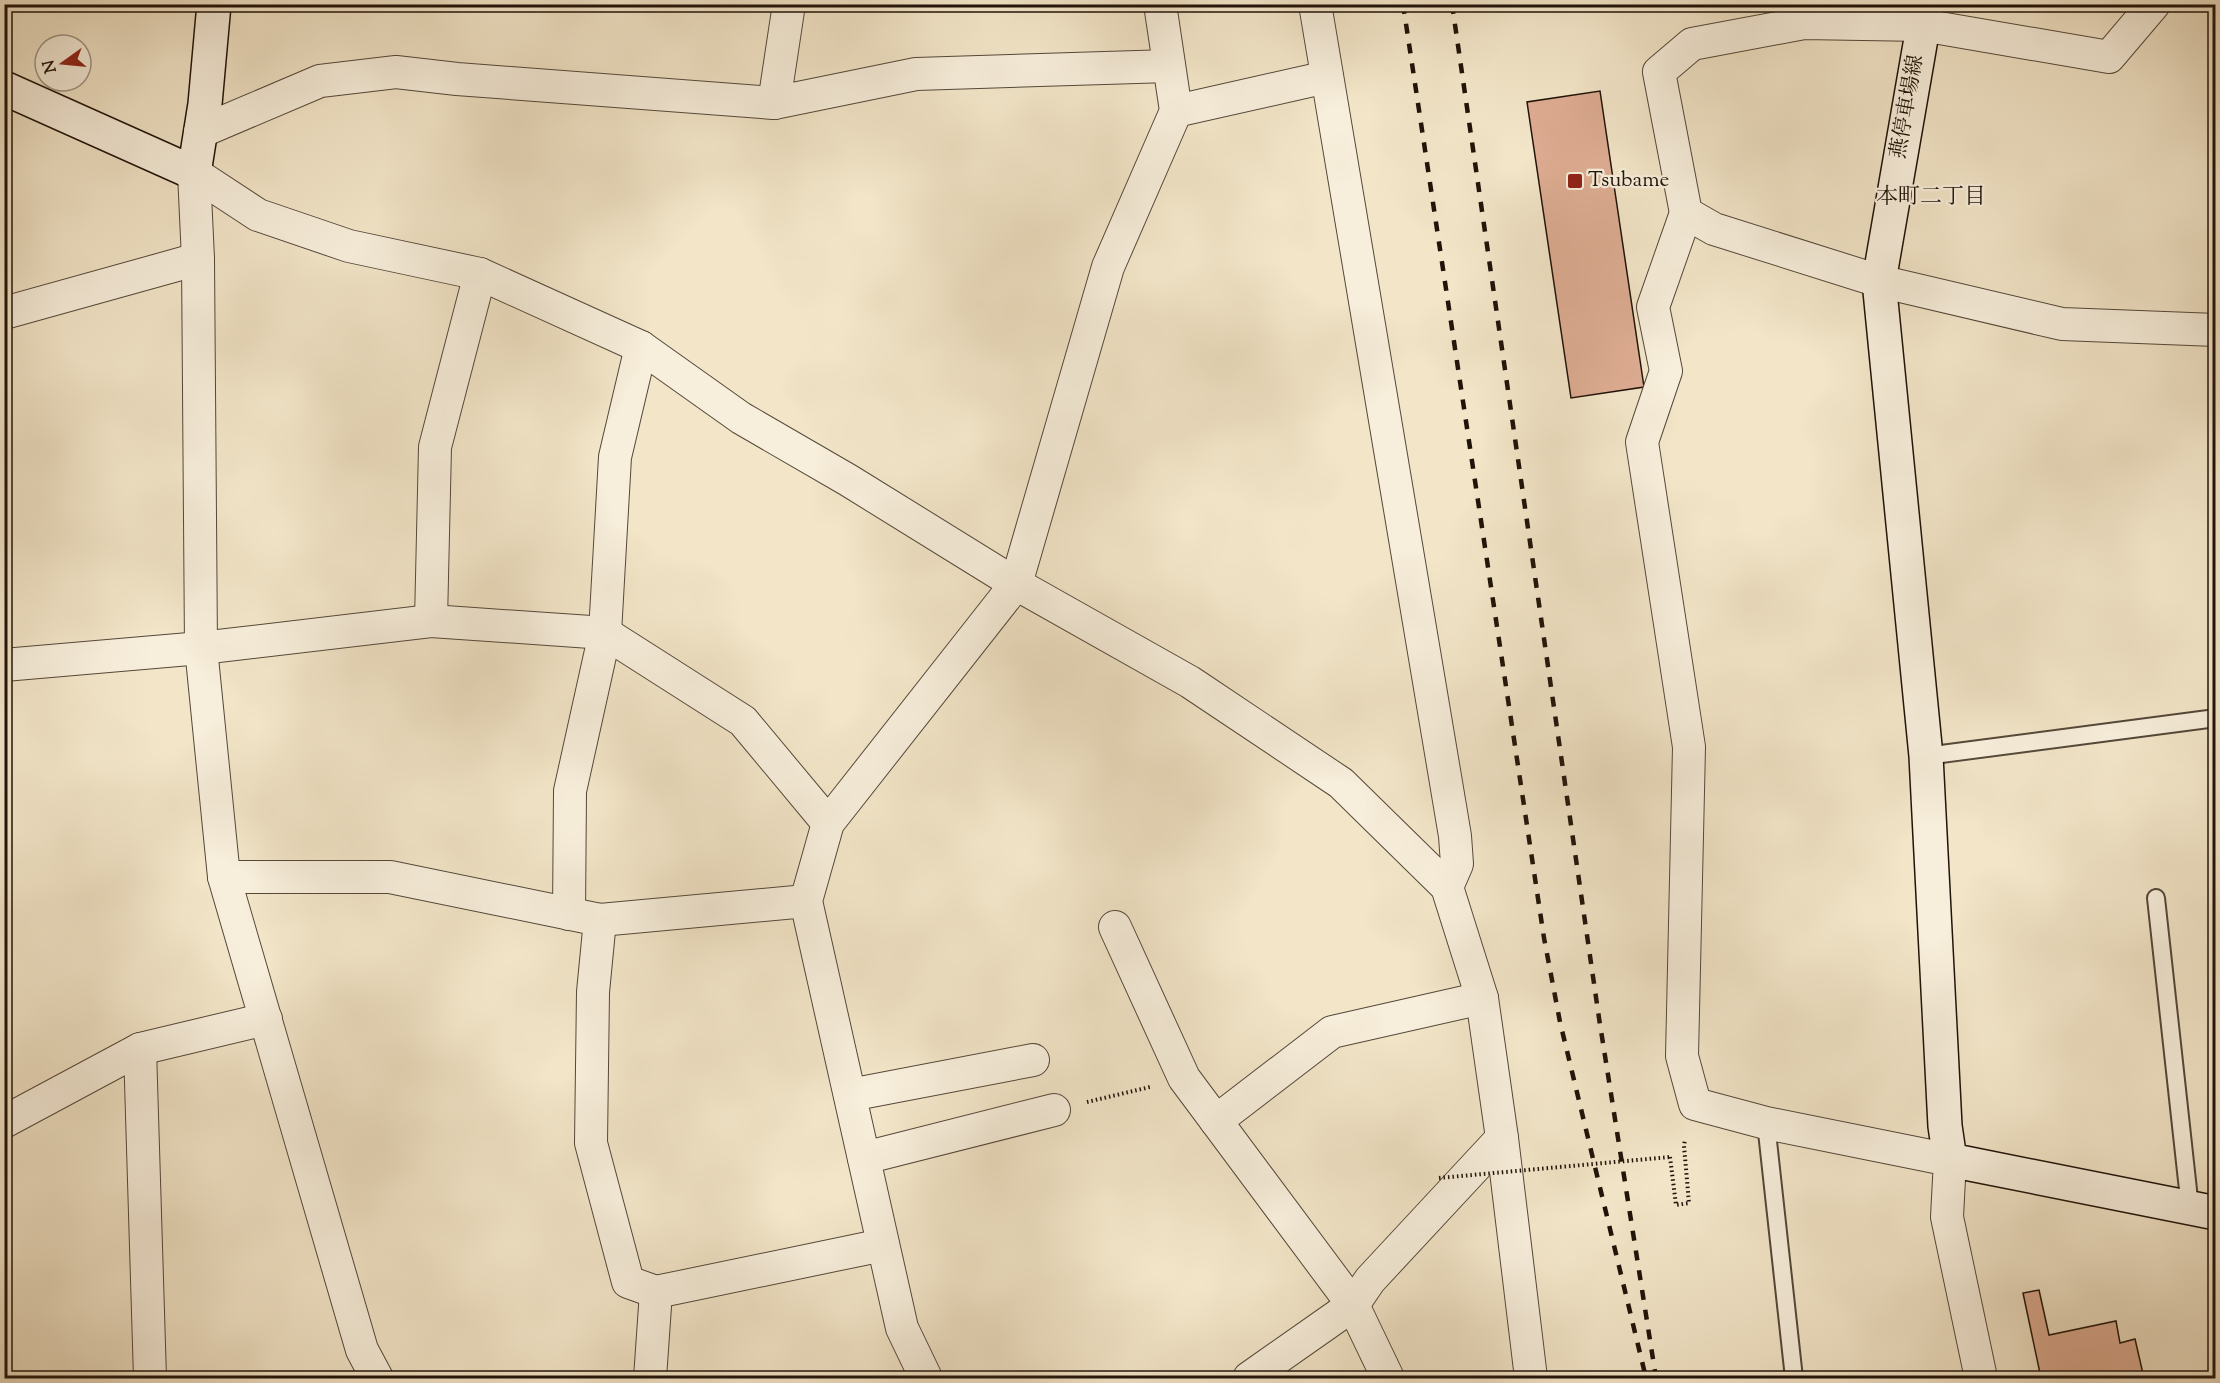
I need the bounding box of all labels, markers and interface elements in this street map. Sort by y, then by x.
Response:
north arrow [33,33,93,93]
street label: 燕停車場線 [1884,53,1932,161]
text: N [38,57,64,75]
place label: Tsubame [1588,166,1669,196]
marker: Tsubame [1566,172,1584,190]
district label: 本町二丁目 [1876,182,1986,214]

